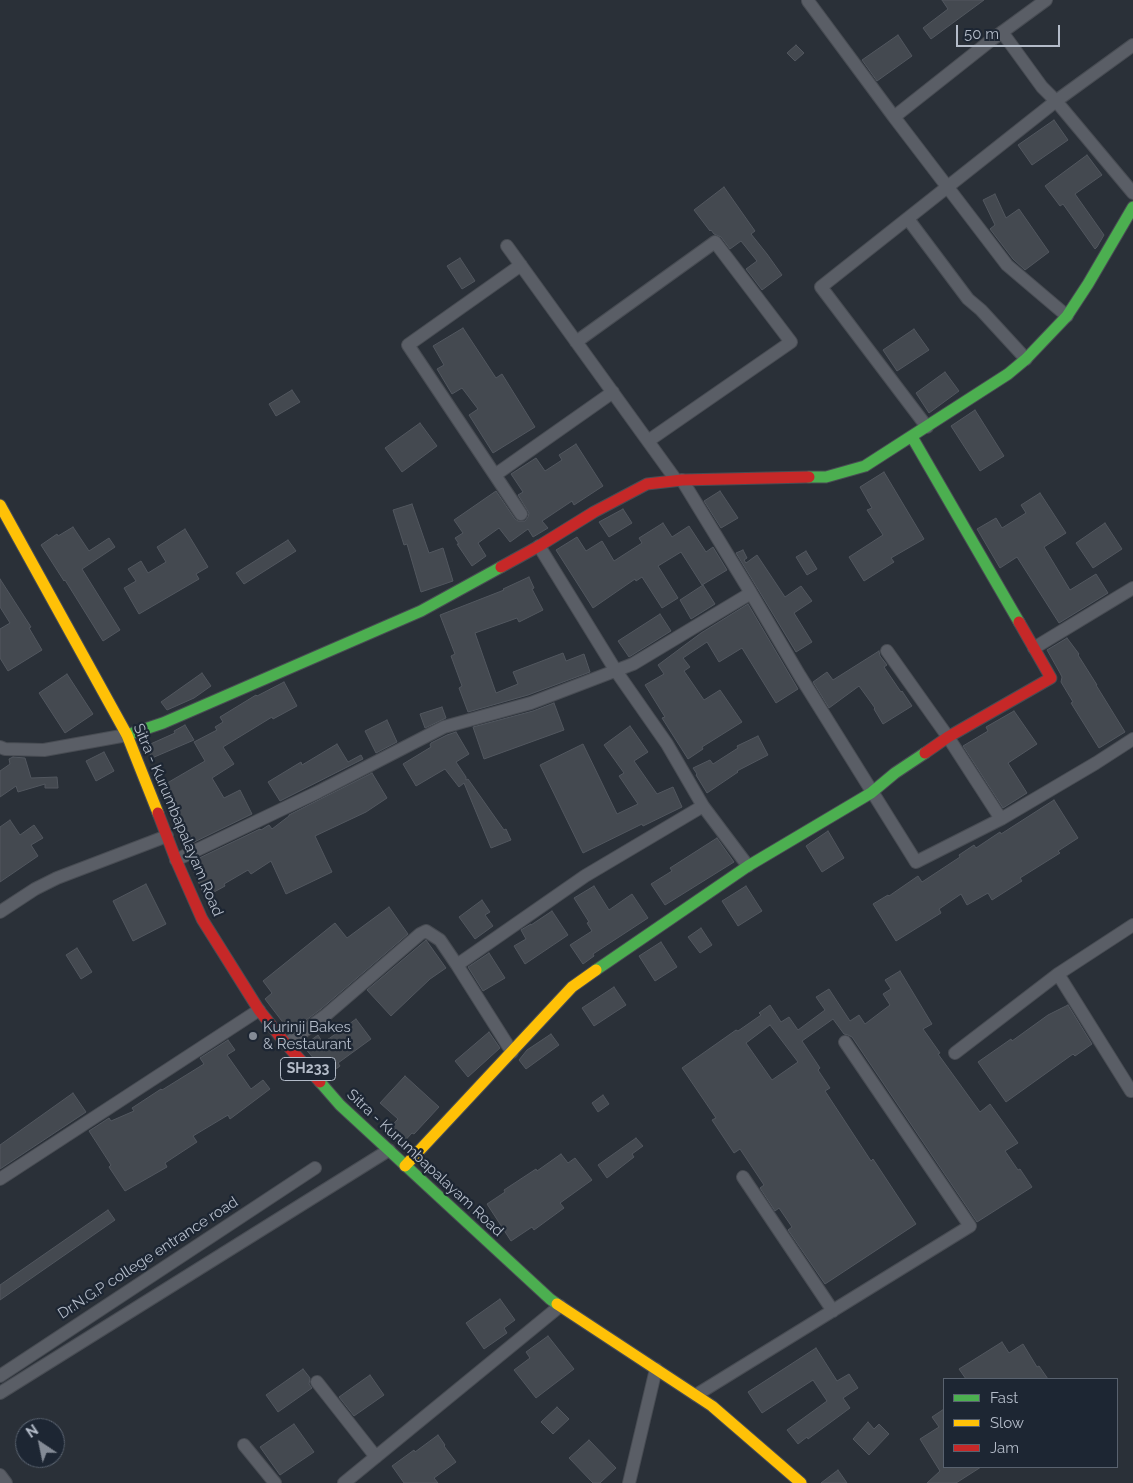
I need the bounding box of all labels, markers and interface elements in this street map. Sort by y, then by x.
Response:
scale bar [958,15,1062,47]
text: 50 m [964,25,999,43]
street label: Sitra - Kurumbapalayam Road [129,721,227,919]
place label: Kurinji Bakes & Restaurant [263,1018,352,1053]
marker: Kurinji Bakes & Restaurant [247,1030,259,1042]
road number: SH233 [280,1058,336,1080]
street label: Sitra - Kurumbapalayam Road [343,1086,507,1240]
street label: Dr.N.G.P college entrance road [55,1193,241,1323]
legend [943,1378,1118,1468]
text: Fast [990,1389,1018,1407]
text: Slow [990,1414,1024,1432]
north arrow [15,1418,65,1468]
text: N [23,1422,41,1441]
text: Jam [990,1439,1019,1457]

